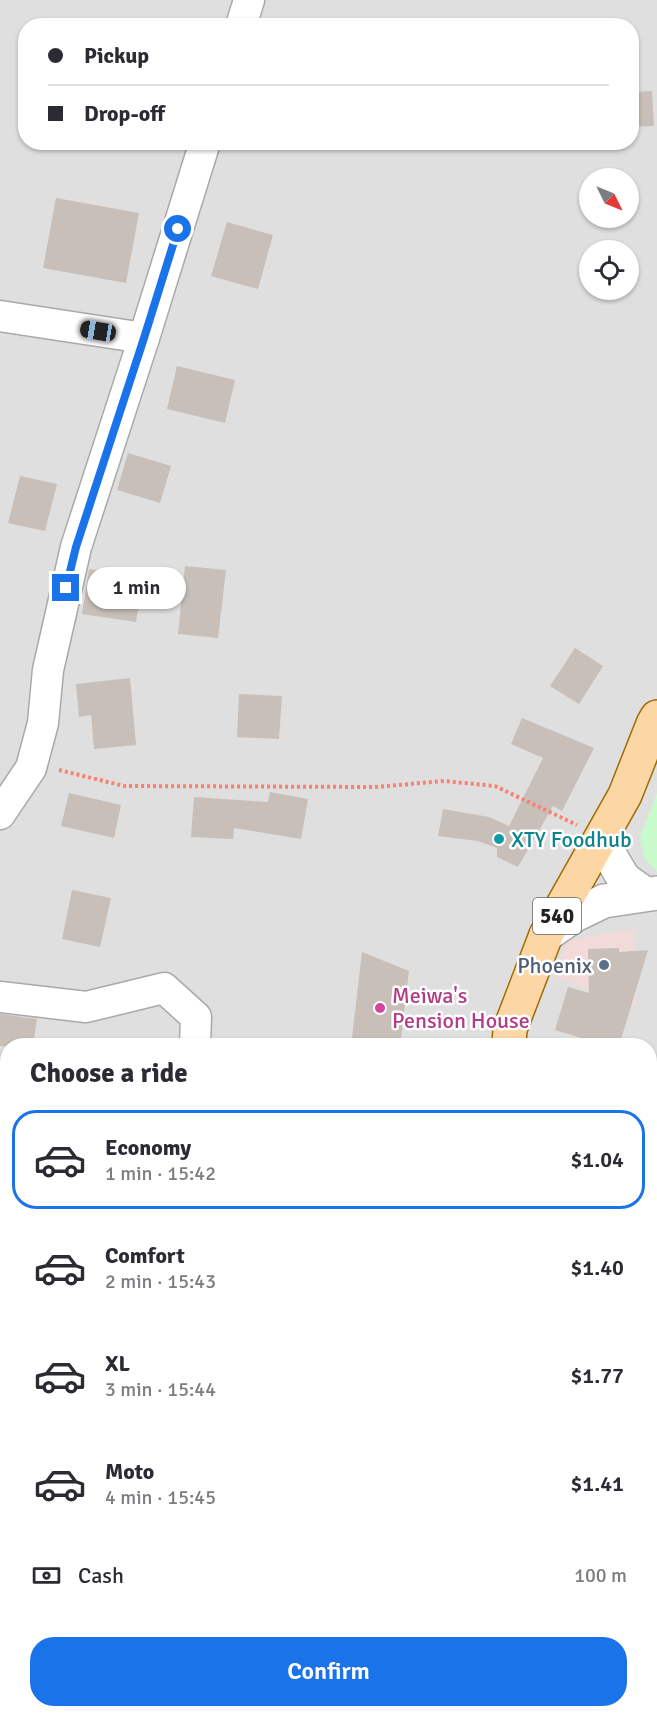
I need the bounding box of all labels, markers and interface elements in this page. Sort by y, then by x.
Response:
text: Pickup [84,42,149,69]
text: Drop-off [84,100,165,127]
north arrow [579,168,639,228]
map controls [579,168,639,300]
route start [164,215,191,242]
button: locate [579,240,639,300]
car [79,319,117,343]
callout: 1 min [87,567,186,609]
route end [52,574,79,601]
text: 1 min [113,575,160,600]
place label: XTY Foodhub [511,826,632,853]
marker: XTY Foodhub [492,832,506,846]
road number: 540 [533,898,581,934]
place label: Phoenix [517,952,592,979]
marker: Phoenix [597,958,611,972]
place label: Meiwa's Pension House [392,982,530,1034]
marker: Meiwa's Pension House [373,1001,387,1015]
text: Choose a ride [30,1057,188,1090]
icon: car [33,1133,87,1187]
text: Economy [105,1134,191,1161]
text: $1.04 [570,1146,624,1173]
text: 1 min · 15:42 [105,1161,216,1186]
icon: car [33,1241,87,1295]
text: Comfort [105,1242,185,1269]
text: $1.40 [570,1254,624,1281]
text: 2 min · 15:43 [105,1269,216,1294]
icon: car [33,1349,87,1403]
text: XL [105,1350,130,1377]
text: $1.77 [570,1362,624,1389]
text: 3 min · 15:44 [105,1377,216,1402]
icon: car [33,1457,87,1511]
text: Moto [105,1458,154,1485]
text: $1.41 [570,1470,624,1497]
text: 4 min · 15:45 [105,1485,216,1510]
icon: cash [30,1559,63,1592]
text: Cash [78,1562,124,1589]
text: 100 m [574,1563,627,1588]
button: Confirm [30,1637,627,1706]

